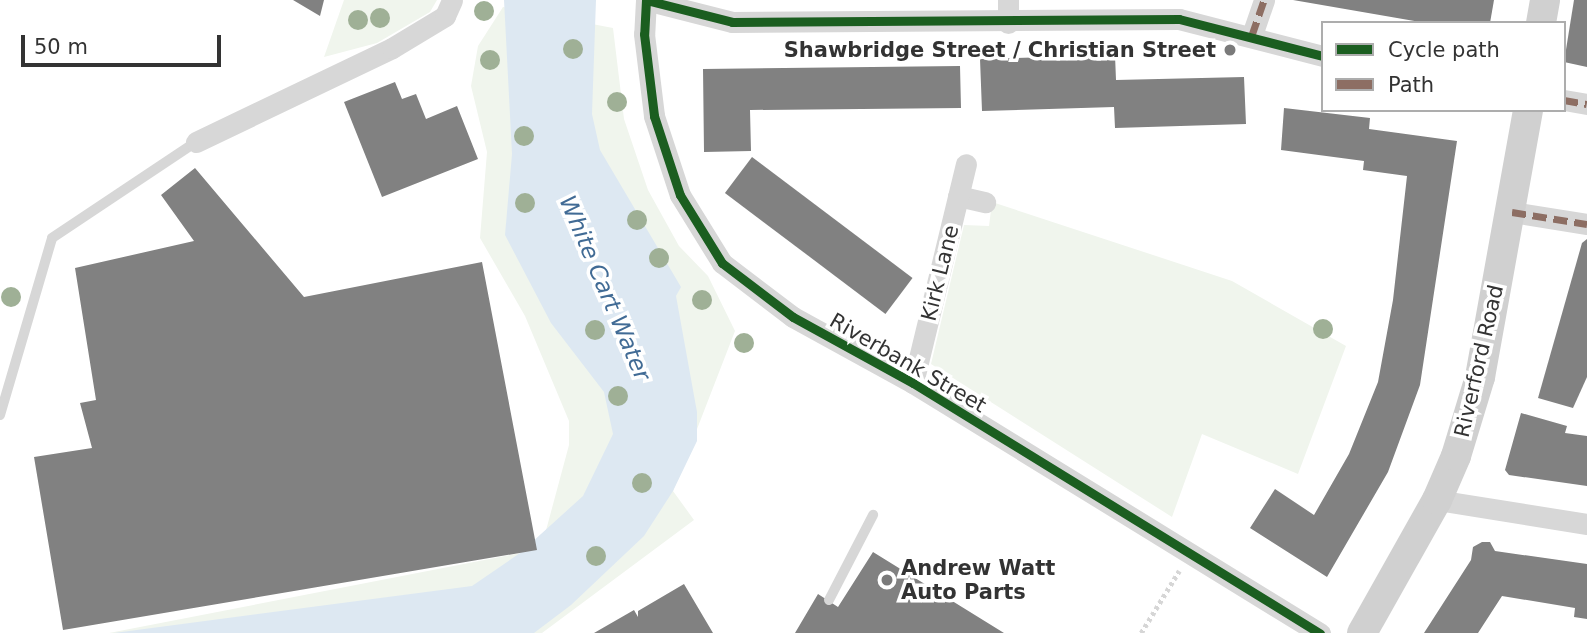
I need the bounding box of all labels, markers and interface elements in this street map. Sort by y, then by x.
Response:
scale bar [24,21,224,65]
legend [1321,21,1566,112]
text: 50 m [34,35,88,59]
place label: Shawbridge Street / Christian Street [784,37,1216,63]
text: Cycle path [1388,38,1500,62]
marker: Shawbridge Street / Christian Street [1222,42,1238,58]
text: Path [1388,73,1434,97]
water label: White Cart Water [554,191,656,385]
street label: Kirk Lane [916,222,964,324]
street label: Riverford Road [1449,282,1509,440]
street label: Riverbank Street [825,308,991,418]
place label: Andrew Watt Auto Parts [901,555,1055,605]
marker: Andrew Watt Auto Parts [879,572,895,588]

